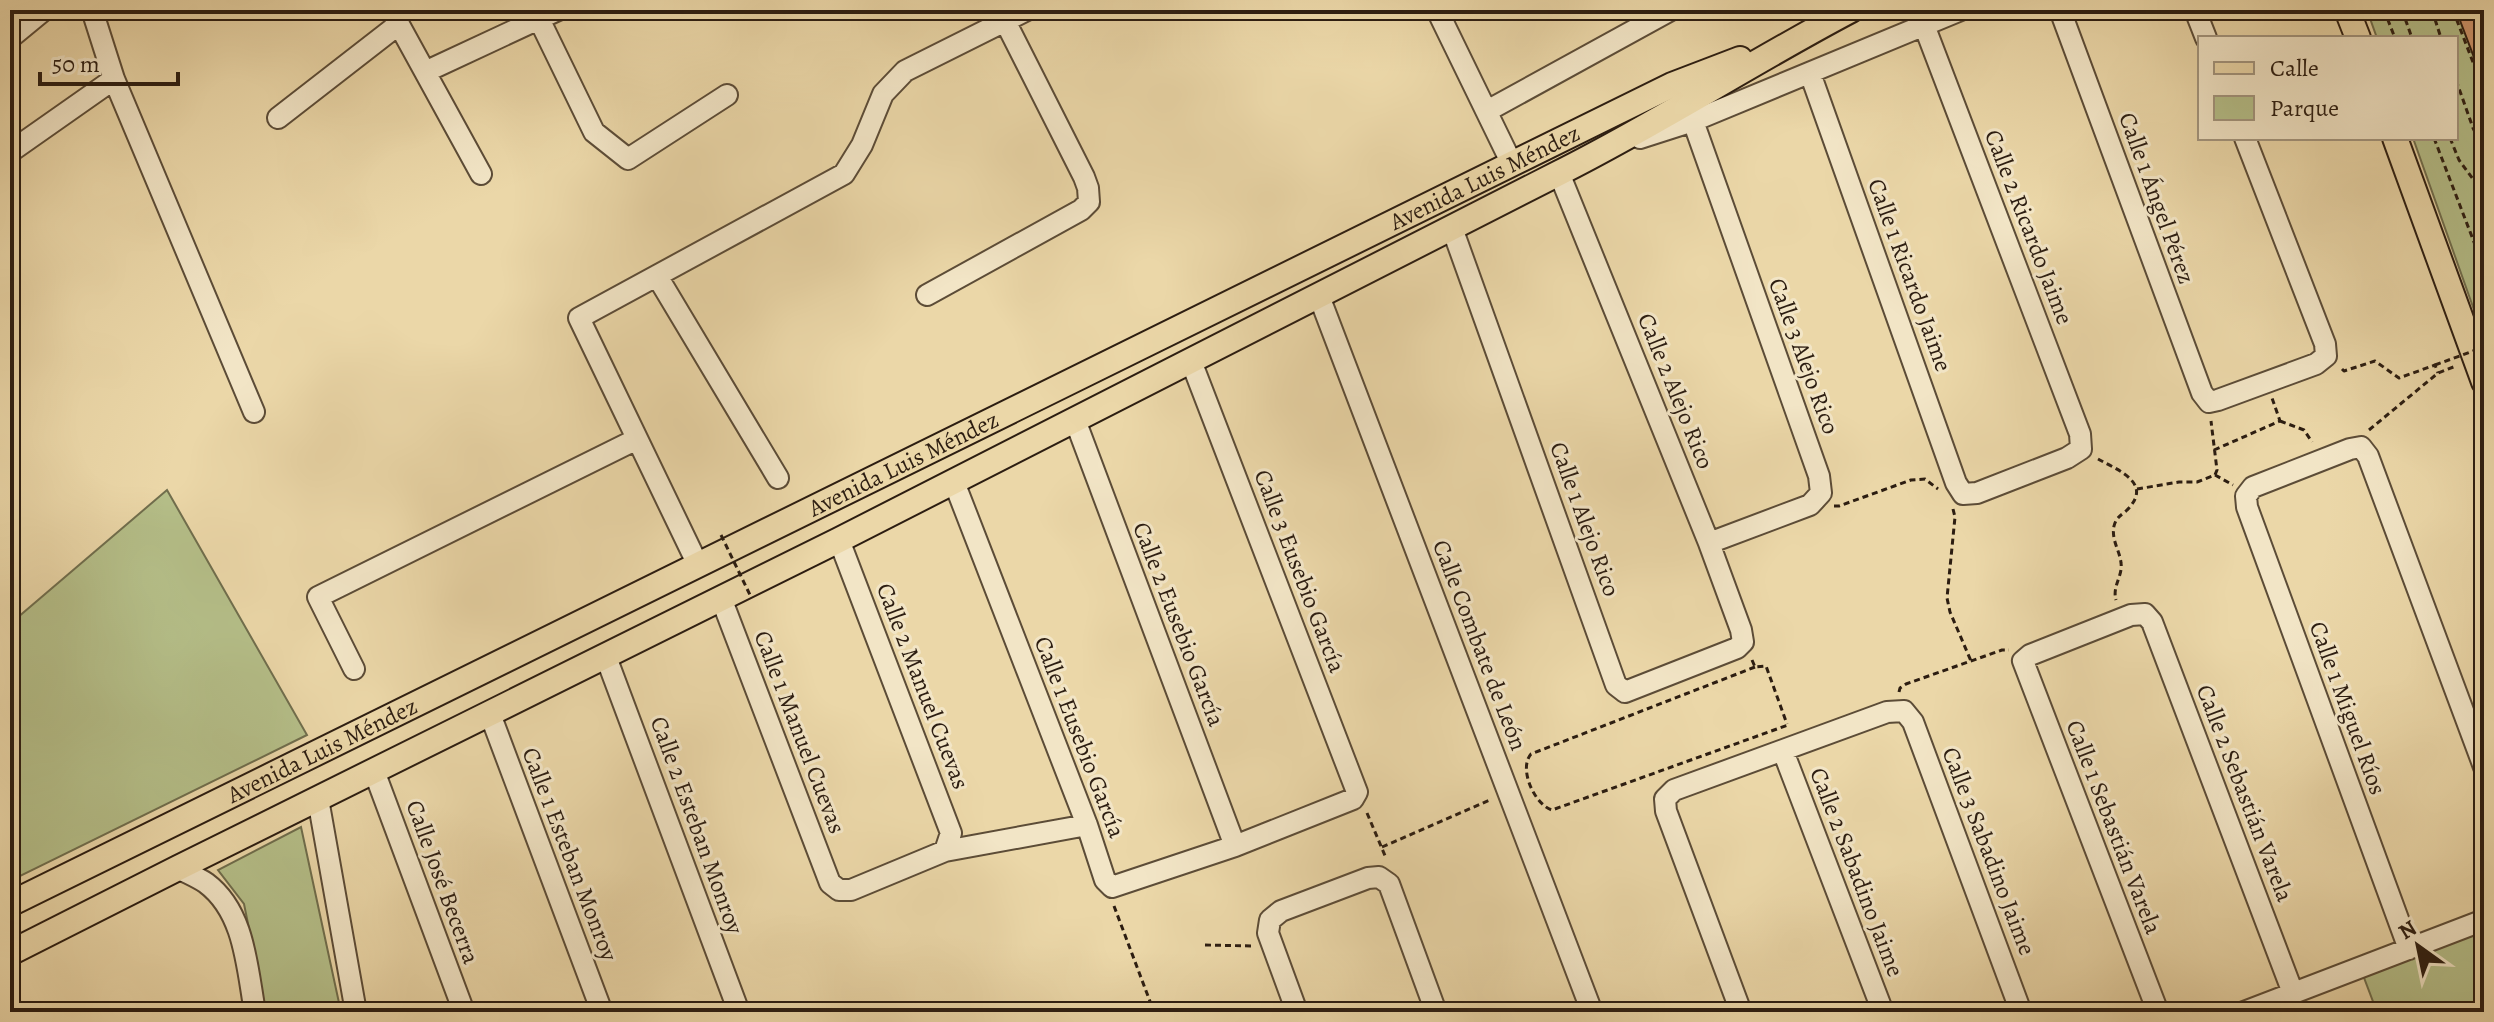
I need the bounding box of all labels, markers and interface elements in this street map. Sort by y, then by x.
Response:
scale bar [40,36,178,86]
legend [2198,36,2458,140]
text: 50 m [52,48,100,80]
text: Calle [2270,52,2319,84]
text: Parque [2270,92,2339,124]
street label: Calle 1 Ángel Pérez [2111,108,2203,288]
street label: Avenida Luis Méndez [1383,117,1585,238]
street label: Calle 2 Ricardo Jaime [1977,125,2081,329]
street label: Calle 1 Ricardo Jaime [1860,174,1960,376]
street label: Calle 3 Alejo Rico [1761,273,1847,439]
street label: Calle 2 Alejo Rico [1630,308,1722,474]
street label: Avenida Luis Méndez [802,403,1004,525]
street label: Calle 1 Alejo Rico [1542,437,1628,601]
street label: Calle 3 Eusebio García [1247,465,1354,678]
street label: Calle 2 Eusebio García [1125,517,1233,731]
street label: Calle Combate de León [1425,535,1535,755]
street label: Calle 2 Manuel Cuevas [869,578,977,794]
street label: Calle 1 Miguel Ríos [2302,617,2394,799]
street label: Calle 1 Manuel Cuevas [747,626,853,838]
street label: Calle 1 Eusebio García [1027,632,1133,843]
street label: Calle 2 Sebastián Varela [2189,680,2301,907]
street label: Avenida Luis Méndez [221,690,423,811]
street label: Calle 2 Esteban Monroy [643,712,751,939]
street label: Calle 1 Sebastián Varela [2058,715,2170,939]
street label: Calle 3 Sabadino Jaime [1935,742,2043,960]
street label: Calle 1 Esteban Monroy [515,743,626,966]
street label: Calle 2 Sabadino Jaime [1802,763,1912,981]
street label: Calle José Becerra [399,796,488,969]
north arrow [2378,906,2458,986]
text: N [2393,913,2423,947]

